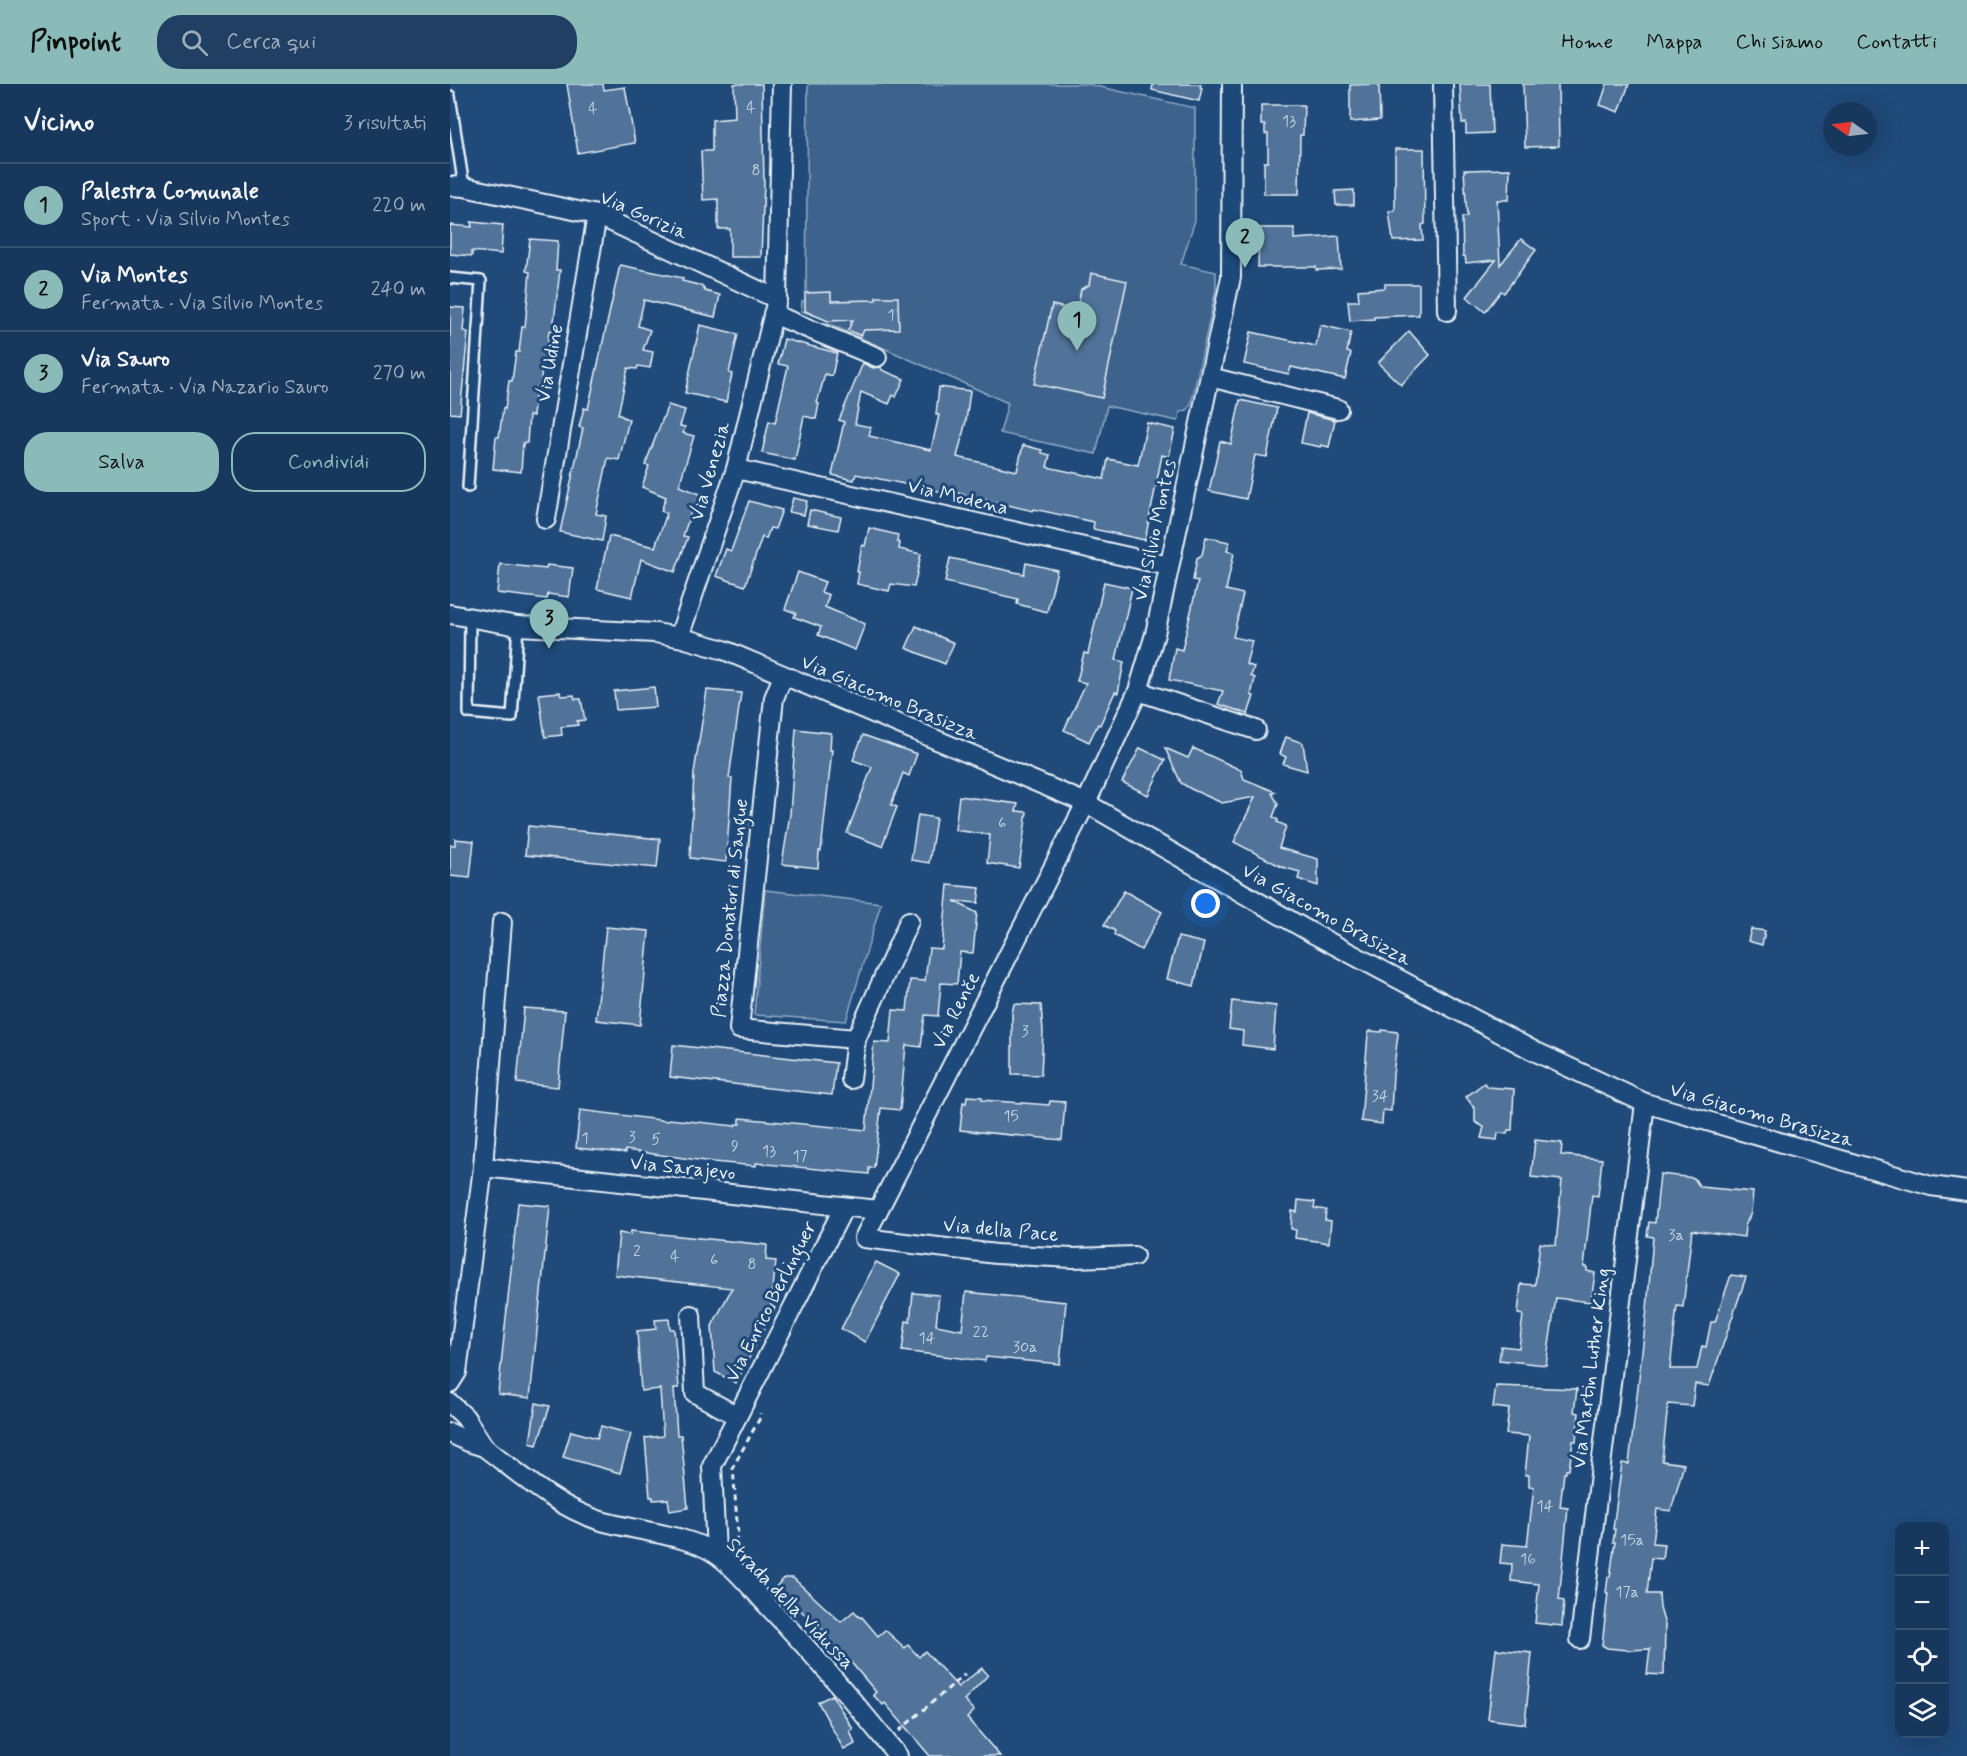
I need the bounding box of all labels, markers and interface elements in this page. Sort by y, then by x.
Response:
search box [157,15,577,69]
text: Pinpoint [30,24,121,61]
icon: search [178,26,211,59]
text: Cerca qui [226,28,316,56]
text: Home [1561,28,1613,56]
text: Mappa [1646,28,1702,56]
text: Chi siamo [1735,28,1823,56]
text: Contatti [1856,28,1937,56]
house number: 4 [746,97,756,118]
house number: 4 [588,98,598,119]
north arrow [1823,102,1877,156]
text: Vicino [24,106,94,140]
text: 3 risultati [344,110,426,137]
house number: 13 [1282,111,1296,132]
house number: 8 [751,160,761,181]
text: Palestra Comunale [81,178,259,206]
street label: Via Gorizia [595,184,692,247]
text: 1 [39,192,48,219]
text: 220 m [372,192,426,219]
text: Sport · Via Silvio Montes [81,206,290,233]
pin: 2 [1226,218,1264,268]
text: Via Montes [81,262,188,290]
text: 2 [39,276,48,303]
text: 240 m [371,276,426,303]
text: Fermata · Via Silvio Montes [81,290,323,317]
pin: 1 [1058,302,1096,351]
house number: 1 [887,305,895,326]
street label: Via Udine [530,322,571,404]
text: Via Sauro [81,346,170,374]
text: 3 [39,360,48,387]
text: 270 m [373,360,426,387]
text: Fermata · Via Nazario Sauro [81,374,329,401]
street label: Via Venezia [683,418,738,524]
button: Salva [24,432,219,492]
button: Condividi [231,432,426,492]
street label: Via Silvio Montes [1127,457,1184,604]
street label: Via Modena [905,473,1011,522]
pin: 3 [530,600,568,649]
street label: Via Giacomo Brasizza [797,649,983,748]
street label: Piazza Donatori di Sangue [706,797,757,1019]
house number: 6 [998,813,1006,834]
street label: Via Giacomo Brasizza [1237,857,1417,974]
your location [1191,889,1220,918]
street label: Via Renče [925,967,987,1054]
house number: 3 [1021,1021,1029,1042]
street label: Via Giacomo Brasizza [1667,1076,1858,1155]
house number: 34 [1372,1086,1389,1107]
house number: 15 [1003,1106,1019,1127]
house number: 3 [628,1127,636,1148]
house number: 1 [581,1128,589,1149]
house number: 5 [651,1129,661,1150]
house number: 9 [731,1136,739,1157]
house number: 13 [762,1141,776,1162]
house number: 17 [792,1146,808,1167]
street label: Via Sarajevo [629,1150,737,1187]
street label: Via della Pace [942,1212,1060,1249]
street label: Via Enrico Berlinguer [719,1216,826,1388]
house number: 3a [1668,1225,1684,1246]
house number: 2 [633,1241,641,1262]
house number: 4 [670,1246,680,1267]
house number: 6 [710,1250,718,1271]
house number: 8 [747,1254,757,1275]
street label: Via Martin Luther King [1566,1266,1617,1470]
house number: 22 [973,1322,989,1343]
house number: 14 [919,1328,936,1349]
house number: 30a [1013,1337,1037,1358]
house number: 14 [1537,1496,1554,1517]
map controls [1895,1522,1949,1738]
button: + [1895,1522,1949,1576]
house number: 15a [1620,1530,1644,1551]
street label: Strada della Vidussa [720,1532,860,1676]
house number: 16 [1520,1549,1536,1570]
button: − [1895,1576,1949,1630]
house number: 17a [1615,1582,1639,1603]
button: locate [1895,1630,1949,1684]
button: layers [1895,1684,1949,1738]

